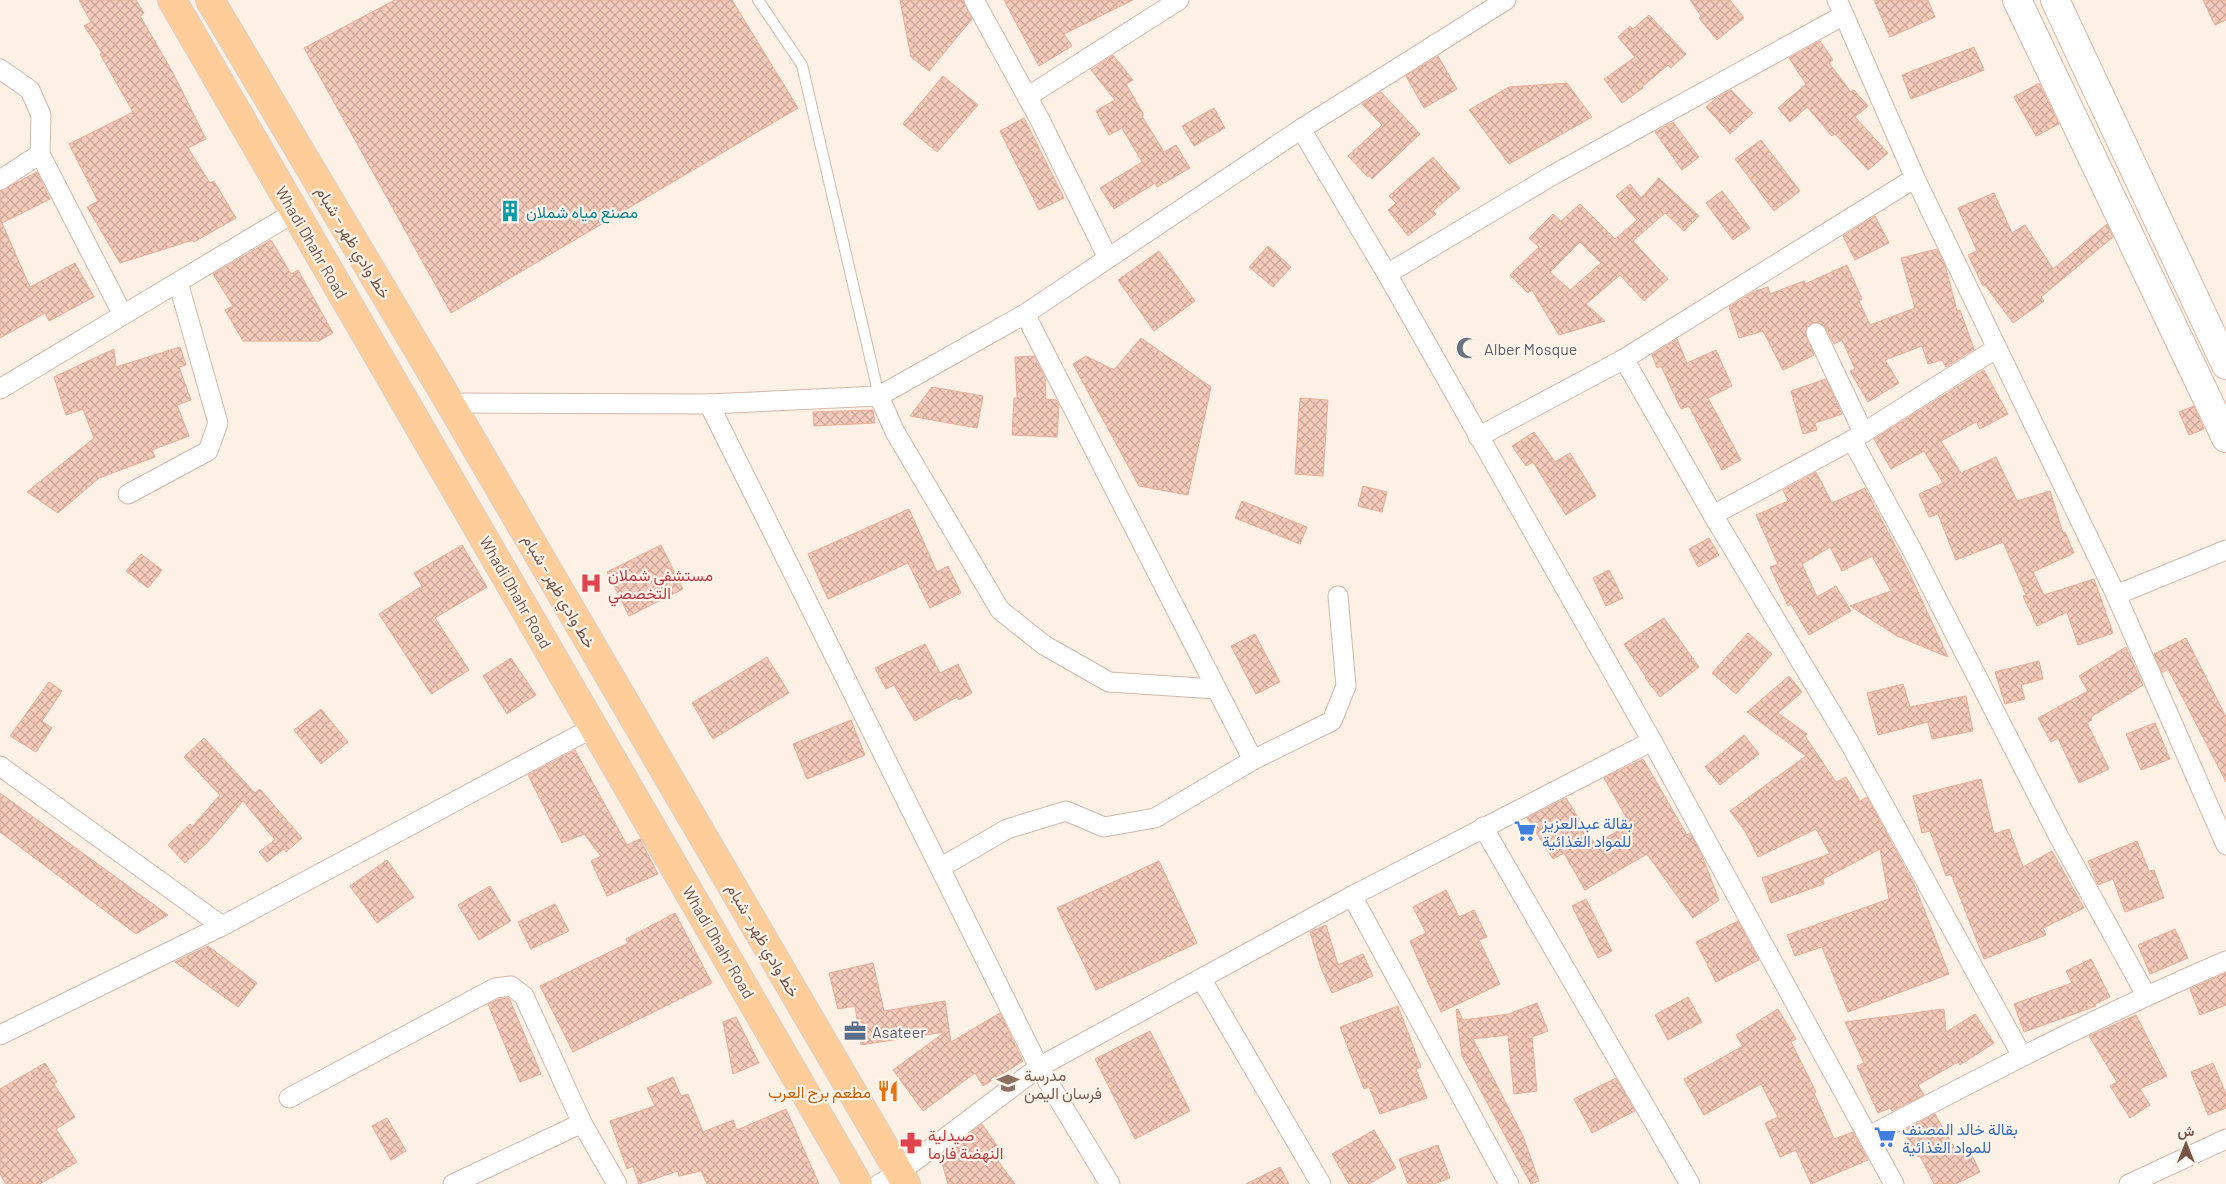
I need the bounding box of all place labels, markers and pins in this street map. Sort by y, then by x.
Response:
building icon: مصنع مياه شملان [497,198,523,224]
place label: مصنع مياه شملان [526,202,638,224]
mosque icon: Alber Mosque [1454,335,1480,361]
place label: Alber Mosque [1484,339,1577,358]
place label: مستشفى شملان التخصصي [608,565,713,607]
hospital icon: مستشفى شملان التخصصي [578,570,604,596]
place label: بقالة عبدالعزيز للمواد الغذائية [1541,813,1633,852]
supermarket icon: بقالة عبدالعزيز للمواد الغذائية [1512,818,1538,844]
office icon: Asateer [842,1018,868,1044]
place label: Asateer [872,1022,926,1041]
place label: مدرسة فرسان اليمن [1024,1065,1102,1104]
school or university icon: مدرسة فرسان اليمن [995,1070,1021,1096]
restaurant icon: مطعم برج العرب [875,1078,901,1104]
place label: مطعم برج العرب [768,1082,871,1104]
place label: بقالة خالد المصنف للمواد الغذائية [1902,1119,2018,1158]
supermarket icon: بقالة خالد المصنف للمواد الغذائية [1872,1124,1898,1150]
place label: صيدلية النهضة فارما [928,1125,1003,1164]
pharmacy icon: صيدلية النهضة فارما [898,1130,924,1156]

